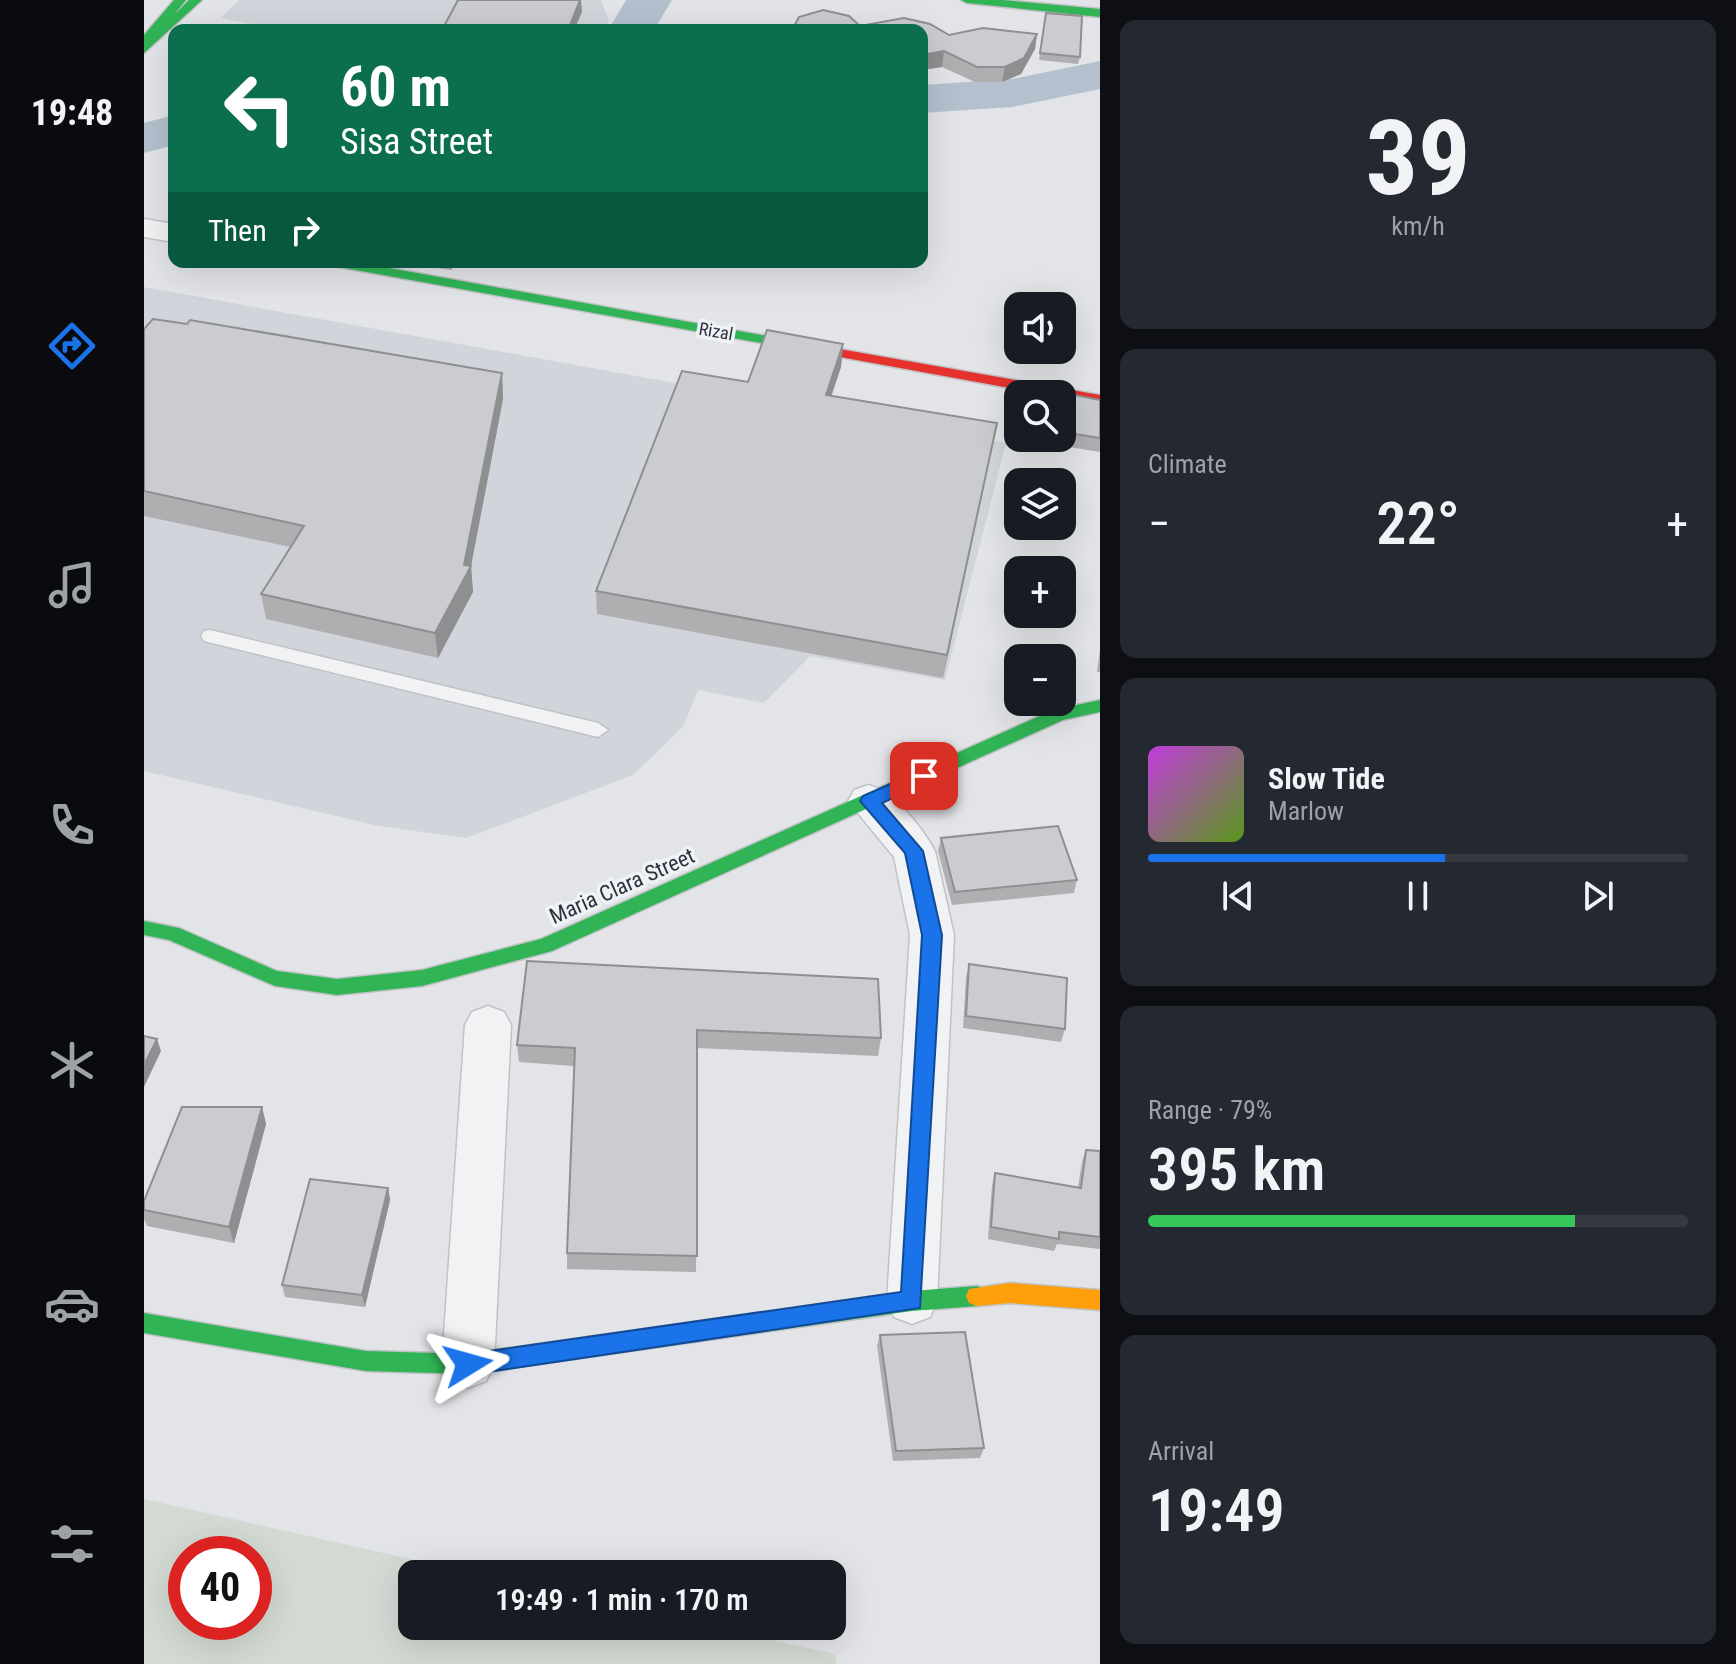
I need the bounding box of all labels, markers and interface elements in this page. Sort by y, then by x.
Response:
text: 60 m [340,54,451,120]
icon: left [208,56,312,160]
text: 19:48 [31,92,113,134]
text: 39 [1365,98,1471,219]
text: Sisa Street [340,121,493,163]
icon: right [283,208,327,252]
text: km/h [1391,211,1445,241]
text: Then [208,213,267,248]
map controls [1004,292,1076,716]
button: sound [1004,292,1076,364]
icon: directions [44,318,100,374]
street label: Rizal [697,318,735,344]
button: search [1004,380,1076,452]
text: Climate [1148,449,1227,479]
button: layers [1004,468,1076,540]
text: 22° [1376,488,1460,559]
text: − [1148,498,1170,550]
text: + [1666,498,1688,550]
button: + [1004,556,1076,628]
icon: music [44,557,100,613]
button: − [1004,644,1076,716]
pin [890,742,958,810]
icon: arrive [902,754,946,798]
text: Slow Tide [1268,761,1385,796]
text: Marlow [1268,796,1344,826]
icon: phone [44,797,100,853]
street label: Maria Clara Street [546,843,698,929]
icon: previous [1216,874,1260,918]
icon: pause [1396,874,1440,918]
icon: next [1576,874,1620,918]
icon: climate [44,1037,100,1093]
text: Range · 79% [1148,1095,1272,1125]
text: 395 km [1148,1134,1325,1205]
icon: car [44,1276,100,1332]
position arrow [426,1322,510,1406]
text: Arrival [1148,1436,1214,1466]
text: 19:49 [1148,1475,1285,1546]
icon: filters [44,1516,100,1572]
speed limit sign: 40 [168,1536,272,1640]
text: 19:49 · 1 min · 170 m [495,1582,749,1617]

